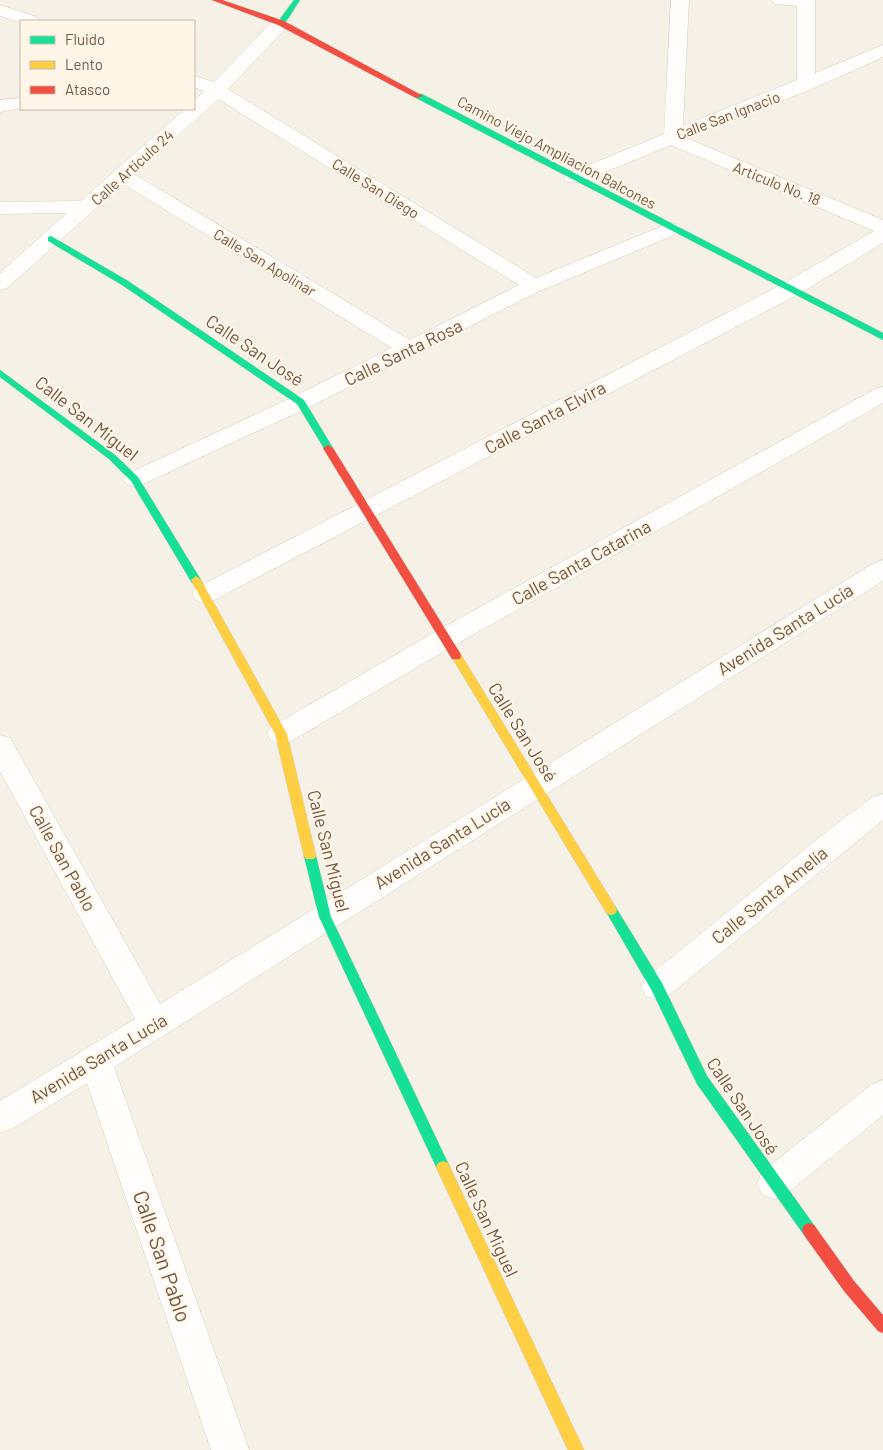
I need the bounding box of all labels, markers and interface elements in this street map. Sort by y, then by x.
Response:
legend [20,20,195,110]
text: Fluido [65,30,105,48]
text: Lento [65,55,103,73]
text: Atasco [65,80,110,98]
street label: Calle San Ignacio [674,87,782,143]
street label: Camino Viejo Ampliacion Balcones [455,92,659,212]
street label: Calle Artículo 24 [87,125,177,209]
street label: Calle San Diego [329,154,423,222]
street label: Articulo No. 18 [731,157,823,209]
street label: Calle San Apolinar [211,224,320,300]
street label: Calle San José [202,309,308,391]
street label: Calle Santa Rosa [340,314,466,390]
street label: Calle San Miguel [31,371,143,465]
street label: Calle Santa Elvira [481,376,609,458]
street label: Calle Santa Catarina [507,515,655,609]
street label: Avenida Santa Lucía [713,578,857,680]
street label: Calle San José [484,678,562,786]
street label: Calle San Miguel [303,788,355,914]
street label: Avenida Santa Lucía [370,792,514,894]
street label: Calle San Pablo [25,801,101,915]
street label: Calle Santa Amelía [707,842,831,948]
street label: Avenida Santa Lucía [25,1008,171,1108]
street label: Calle San José [702,1053,784,1159]
street label: Calle San Miguel [451,1158,523,1280]
street label: Calle San Pablo [129,1187,197,1325]

